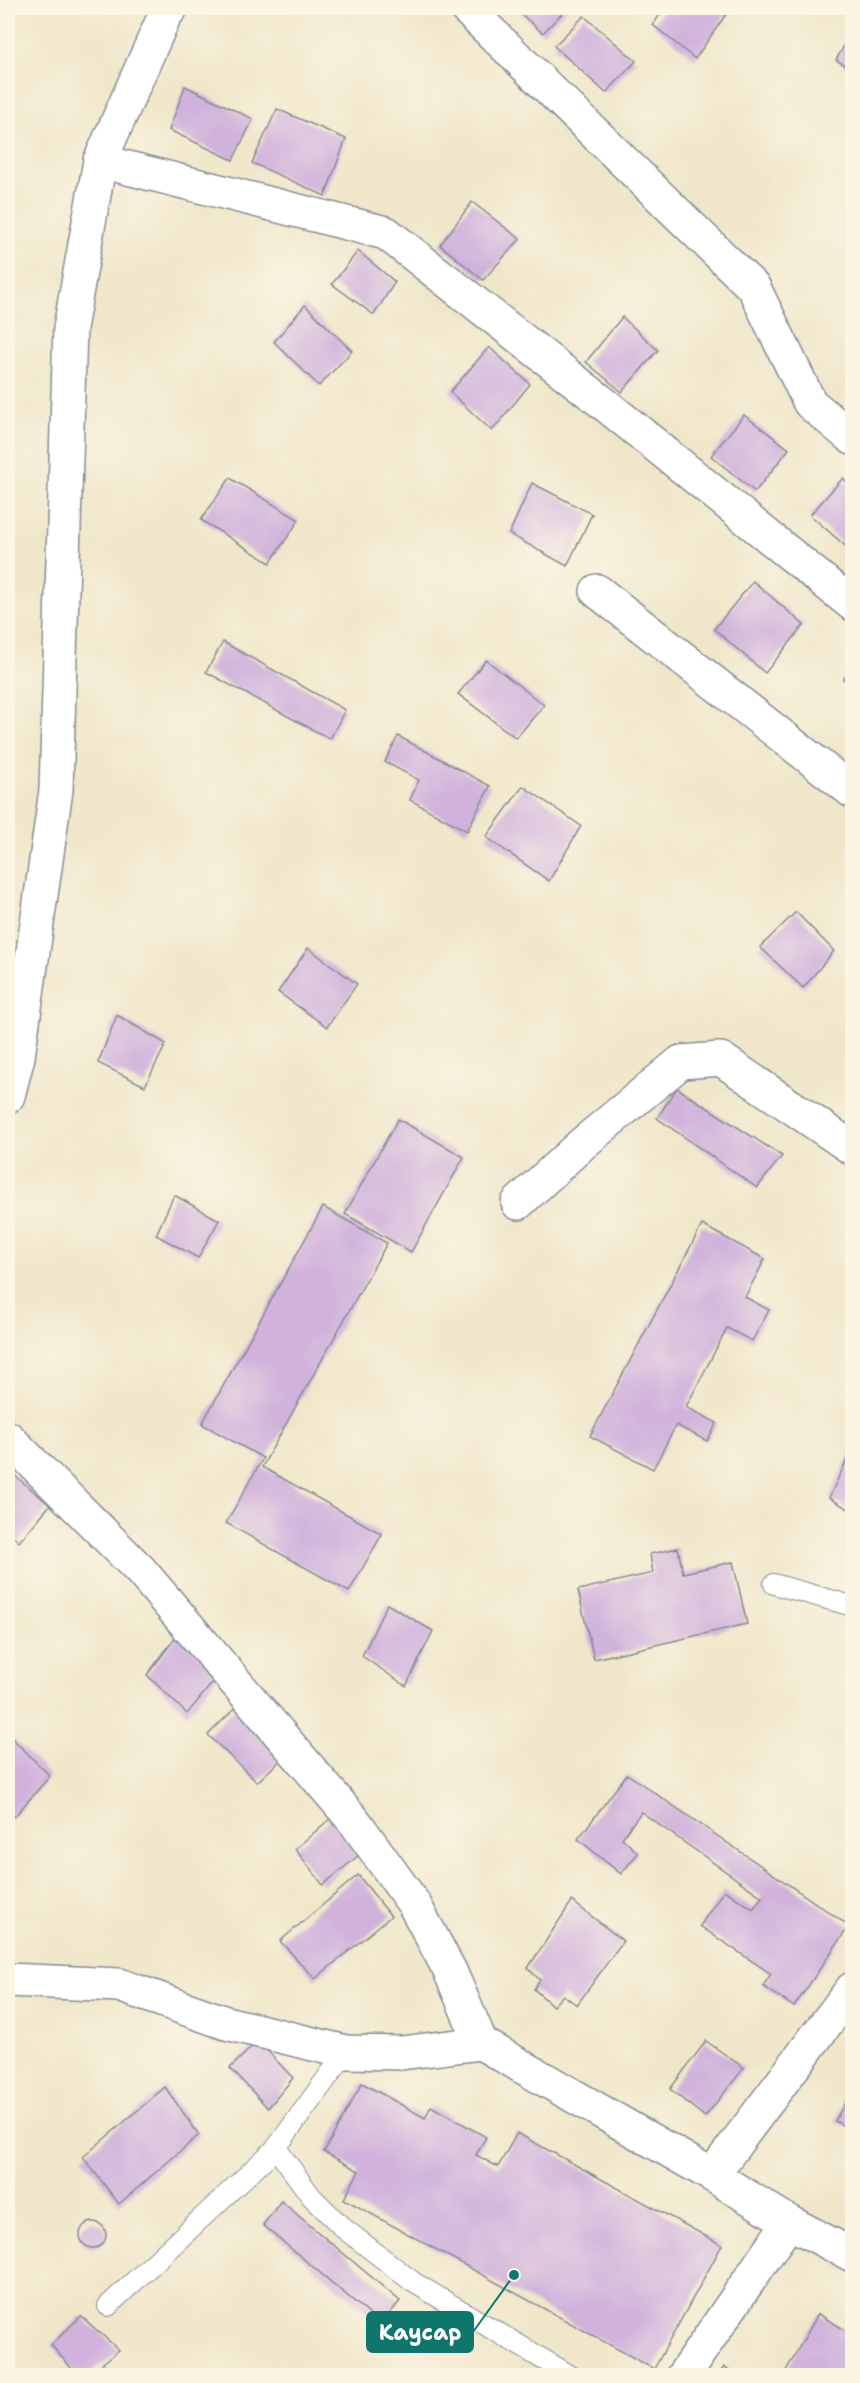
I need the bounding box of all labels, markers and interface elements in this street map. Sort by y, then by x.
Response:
callout: Каусар [367,2312,473,2352]
text: Каусар [379,2318,461,2347]

